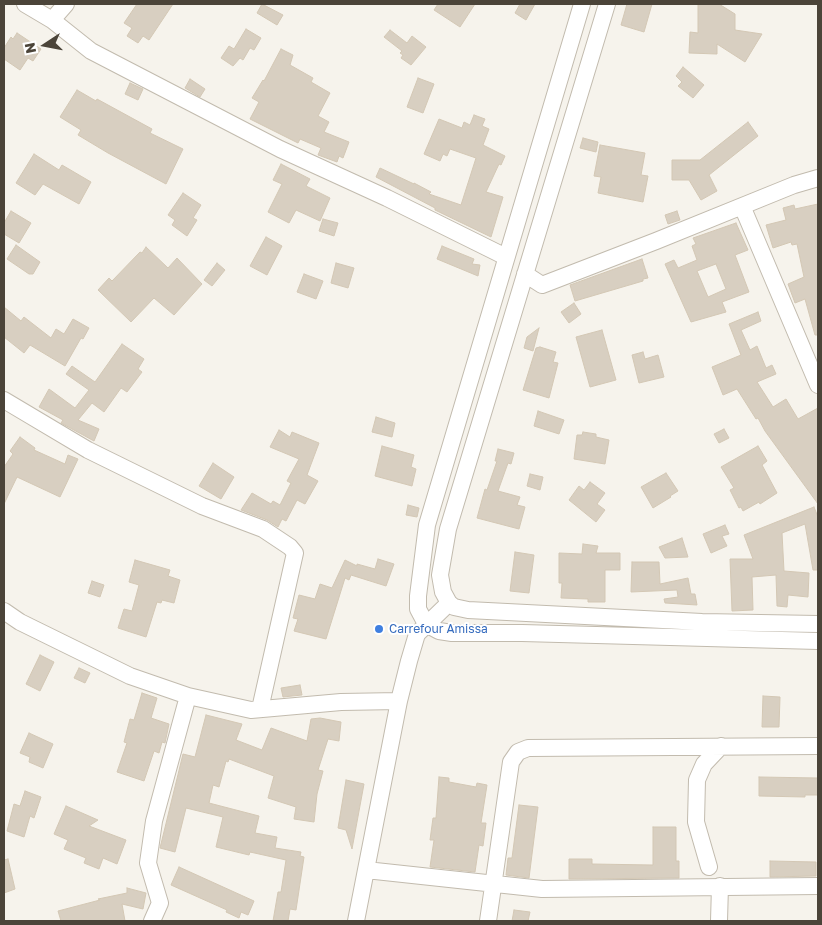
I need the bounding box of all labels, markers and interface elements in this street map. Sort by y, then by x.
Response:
north arrow [20,20,70,70]
text: N [20,41,39,55]
place label: Carrefour Amissa [389,622,488,636]
marker: Carrefour Amissa [373,623,385,635]

